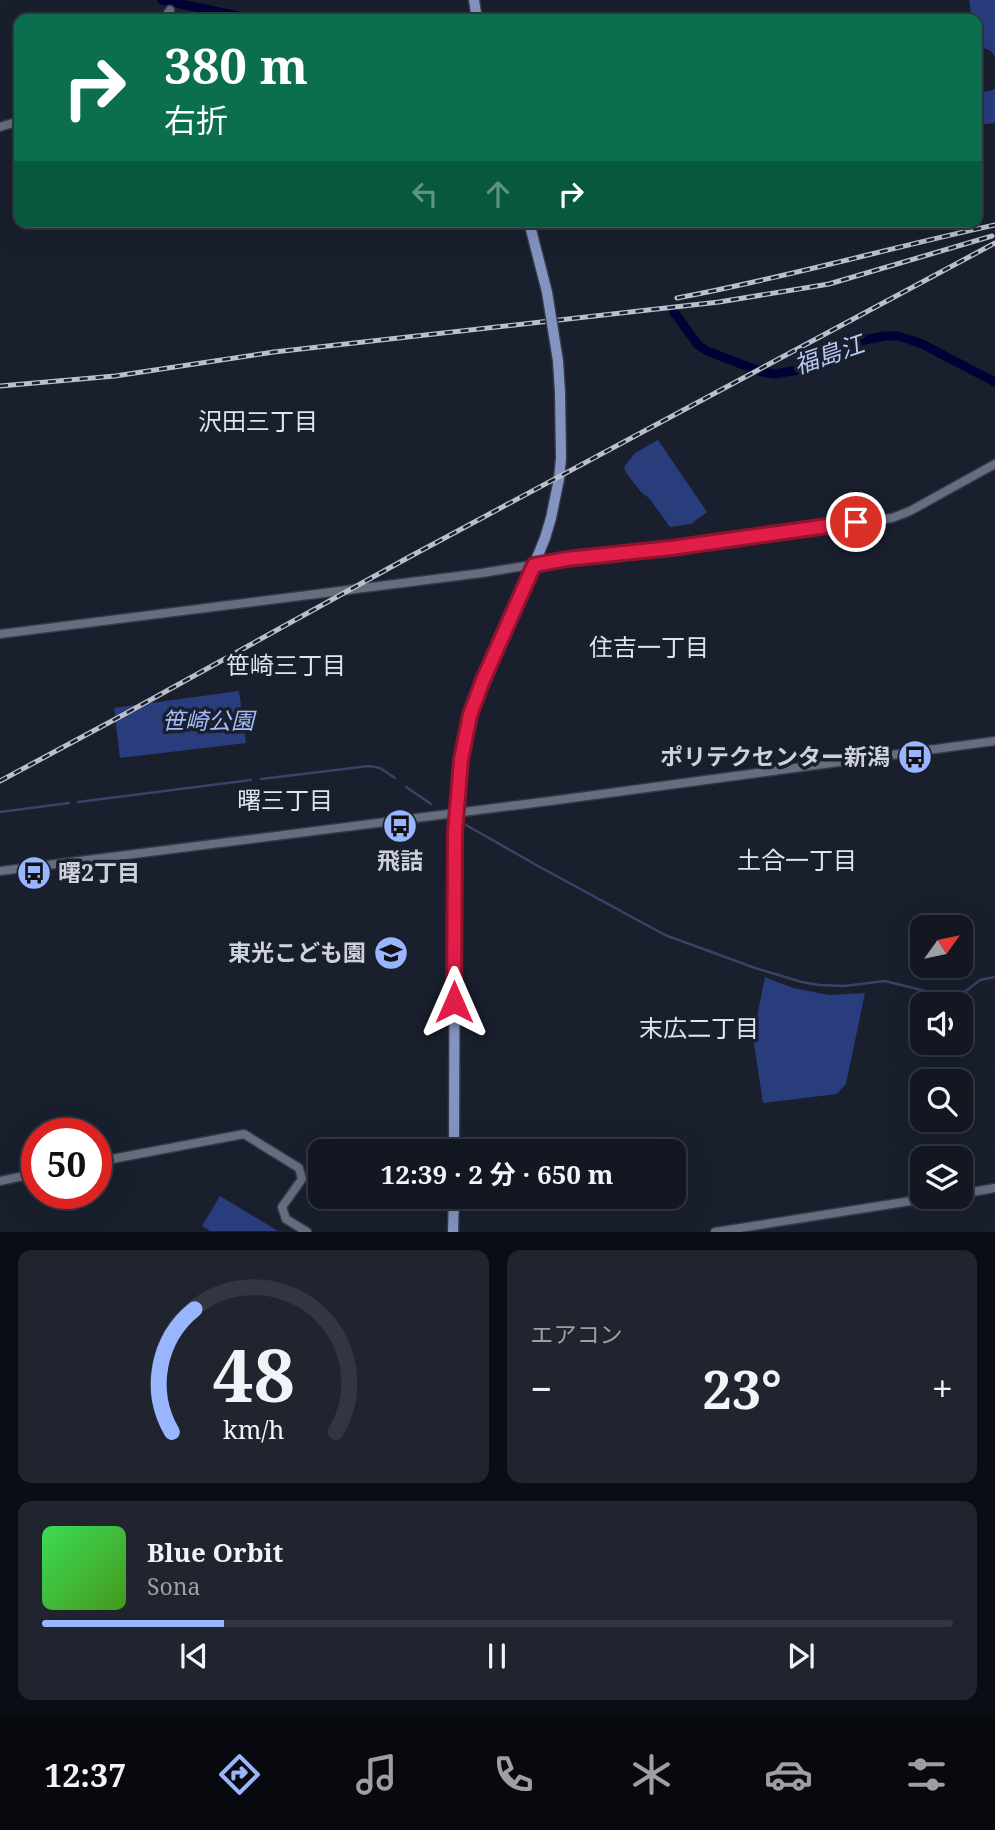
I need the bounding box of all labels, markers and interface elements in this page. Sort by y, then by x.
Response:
text: 380 m [164,32,308,98]
icon: right [49,42,140,133]
text: 右折 [164,98,228,141]
icon: left [406,175,444,213]
icon: ahead [479,175,517,213]
icon: right [552,175,590,213]
water label: 福島江 [789,325,871,381]
district label: 沢田三丁目 [198,404,318,437]
pin [826,492,886,552]
icon: arrive [837,503,875,541]
district label: 住吉一丁目 [589,630,709,663]
district label: 笹崎三丁目 [226,648,346,681]
park label: 笹崎公園 [162,704,257,736]
bus stop icon: ポリテクセンター新潟 [896,738,934,776]
place label: ポリテクセンター新潟 [660,740,890,772]
district label: 曙三丁目 [237,783,333,816]
bus stop icon: 飛詰 [381,807,419,845]
district label: 土合一丁目 [737,843,857,876]
place label: 飛詰 [377,844,423,876]
bus stop icon: 曙2丁目 [15,854,53,892]
place label: 曙2丁目 [58,856,140,888]
north arrow [910,915,973,978]
map controls [910,915,973,1209]
school or university icon: 東光こども園 [372,934,410,972]
place label: 東光こども園 [228,936,366,968]
position arrow [417,965,491,1039]
button: sound [910,992,973,1055]
district label: 末広二丁目 [639,1011,759,1044]
button: search [910,1069,973,1132]
speed limit sign: 50 [21,1118,112,1209]
button: layers [910,1146,973,1209]
text: 12:39 · 2 分 · 650 m [381,1156,613,1192]
text: エアコン [531,1318,623,1350]
text: 48 [212,1325,294,1424]
text: 23° [702,1353,782,1424]
text: − [531,1362,553,1414]
text: + [932,1362,953,1414]
text: km/h [223,1412,284,1446]
text: Blue Orbit [147,1534,283,1570]
text: Sona [147,1570,201,1602]
icon: previous [175,1637,213,1675]
icon: pause [478,1637,516,1675]
icon: next [782,1637,820,1675]
icon: directions [215,1750,264,1799]
icon: music [352,1750,401,1799]
icon: phone [489,1750,538,1799]
icon: climate [627,1750,676,1799]
icon: car [764,1750,813,1799]
icon: filters [902,1750,951,1799]
text: 12:37 [44,1753,126,1796]

